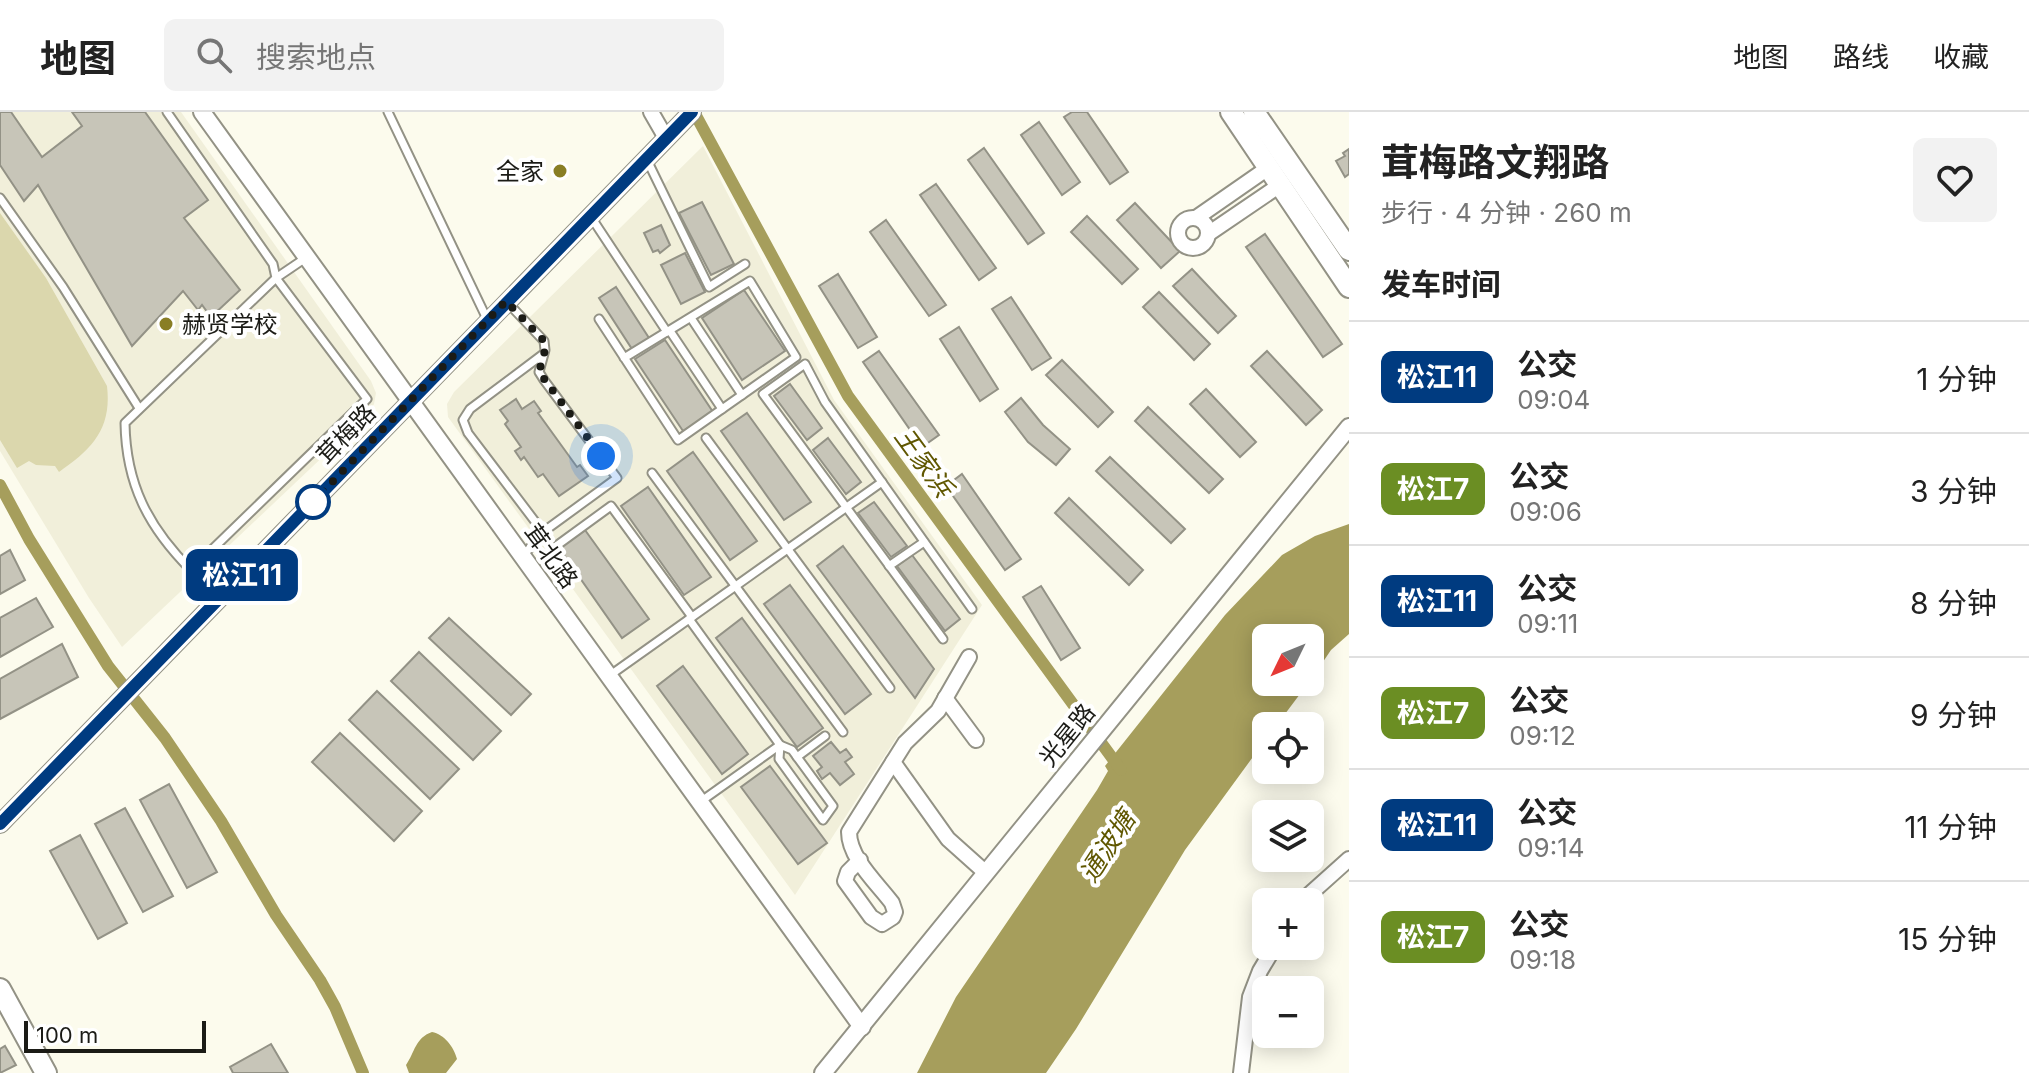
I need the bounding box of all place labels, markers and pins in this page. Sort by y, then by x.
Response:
place label: 全家 [496,157,544,186]
marker: 全家 [551,162,569,180]
place label: 赫贤学校 [182,310,278,339]
marker: 赫贤学校 [157,315,175,333]
unlabelled marker [296,485,330,519]

